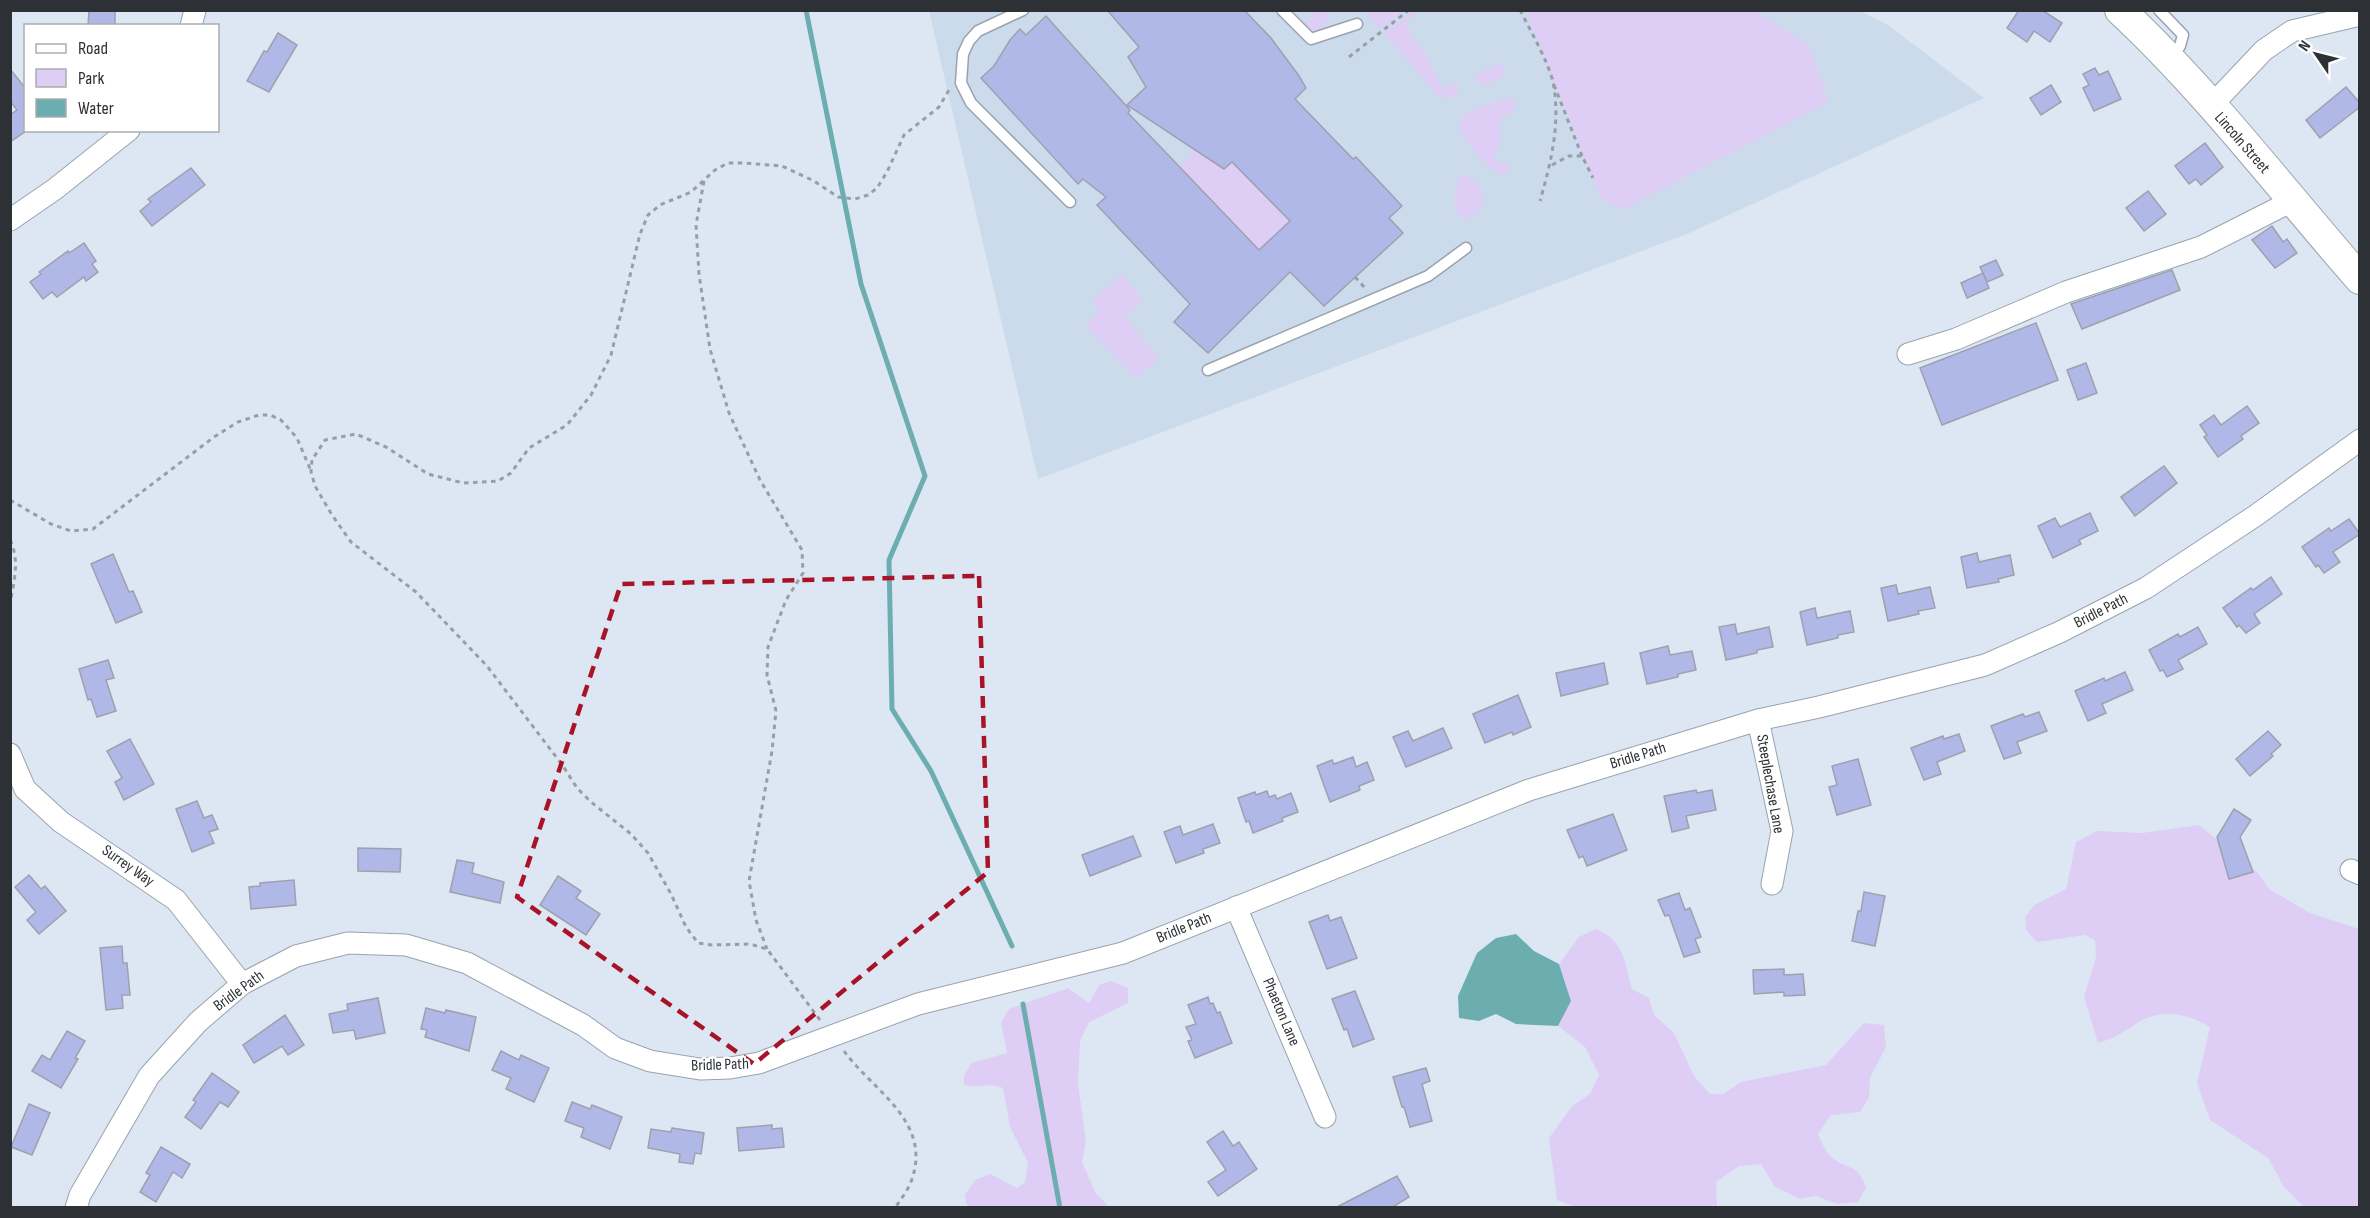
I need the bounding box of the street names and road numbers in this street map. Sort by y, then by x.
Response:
street label: Lincoln Street [2210,109,2274,178]
street label: Bridle Path [2071,589,2131,633]
street label: Steeplechase Lane [1752,733,1788,835]
street label: Bridle Path [1608,738,1668,774]
street label: Surrey Way [98,841,158,891]
street label: Bridle Path [1154,908,1214,948]
street label: Bridle Path [210,966,268,1016]
street label: Phaeton Lane [1258,975,1304,1049]
street label: Bridle Path [691,1054,749,1076]

